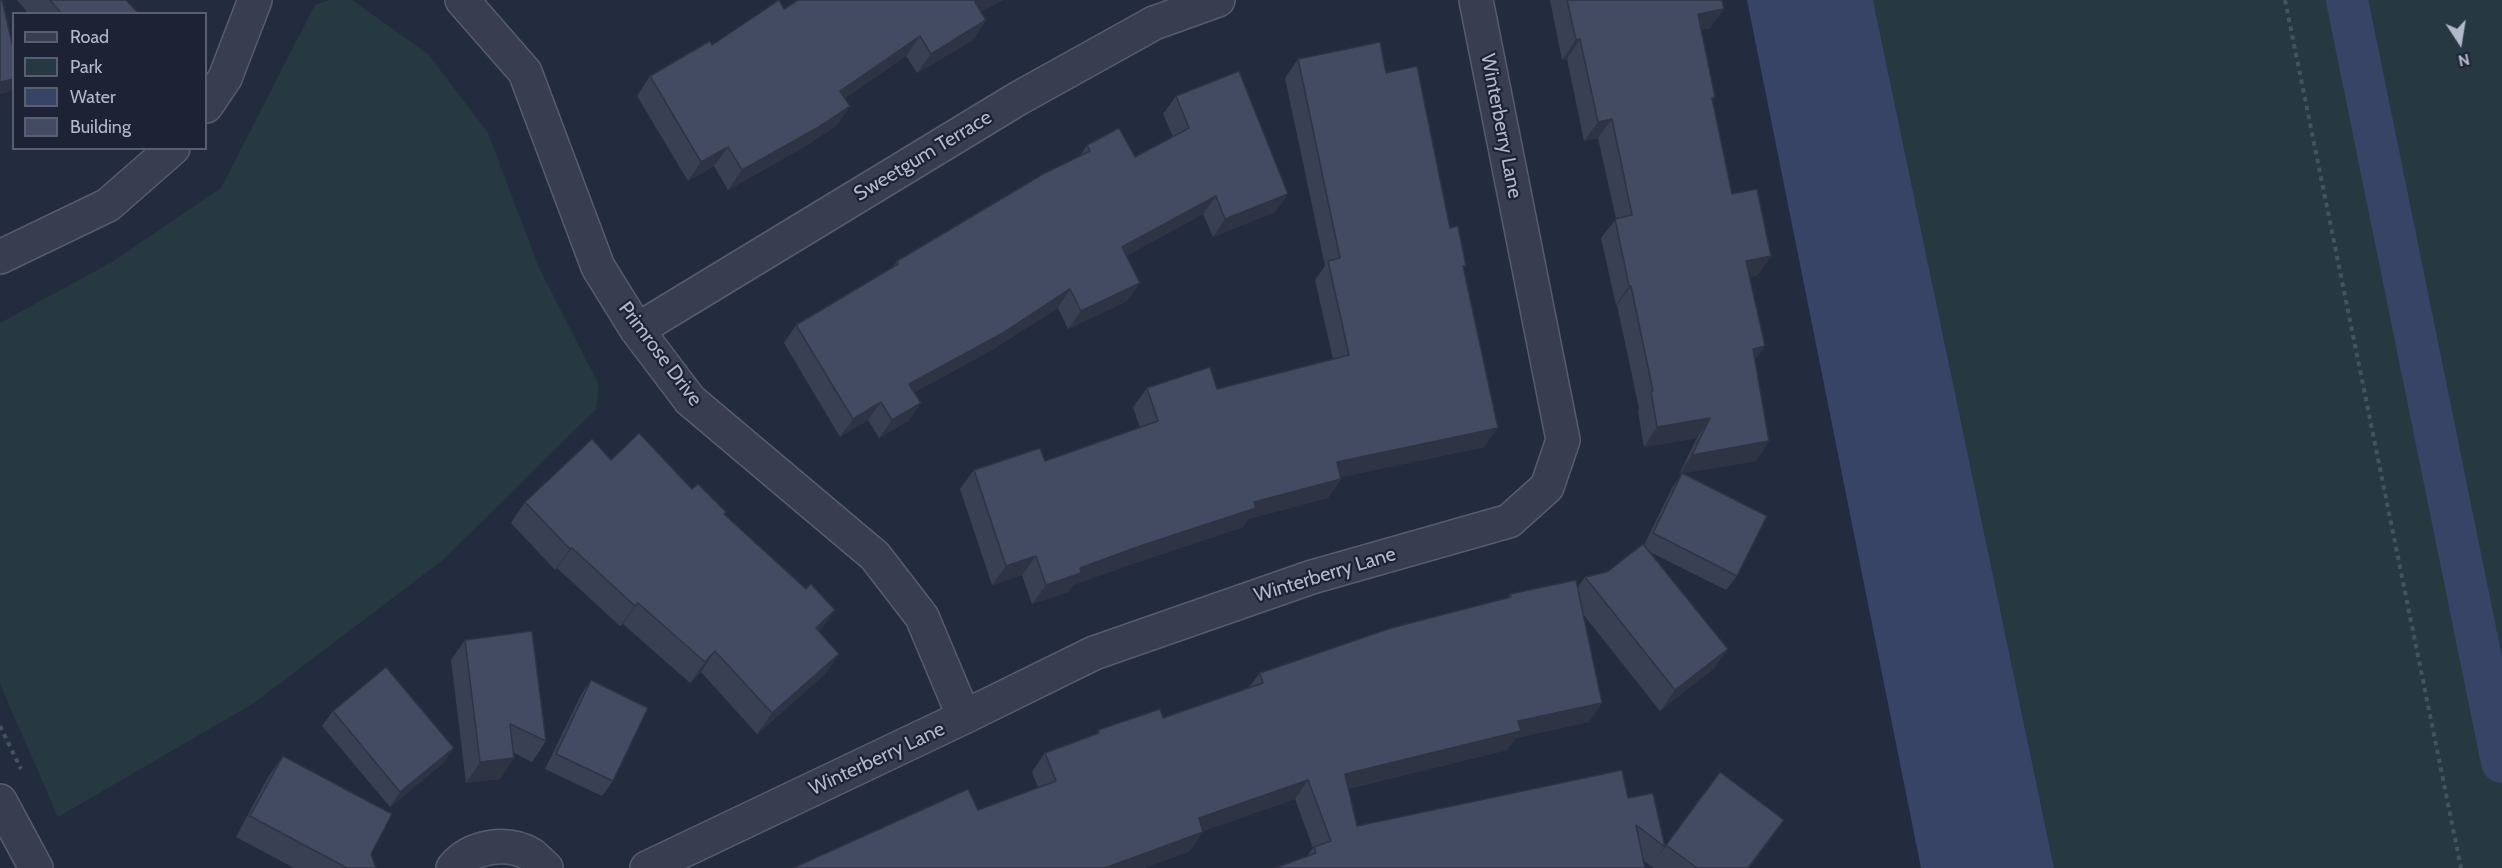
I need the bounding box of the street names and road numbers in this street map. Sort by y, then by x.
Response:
street label: Winterberry Lane [1475,52,1527,200]
street label: Sweetgum Terrace [850,106,996,206]
street label: Primrose Drive [613,297,707,411]
street label: Winterberry Lane [1251,542,1399,608]
street label: Winterberry Lane [805,717,949,801]

